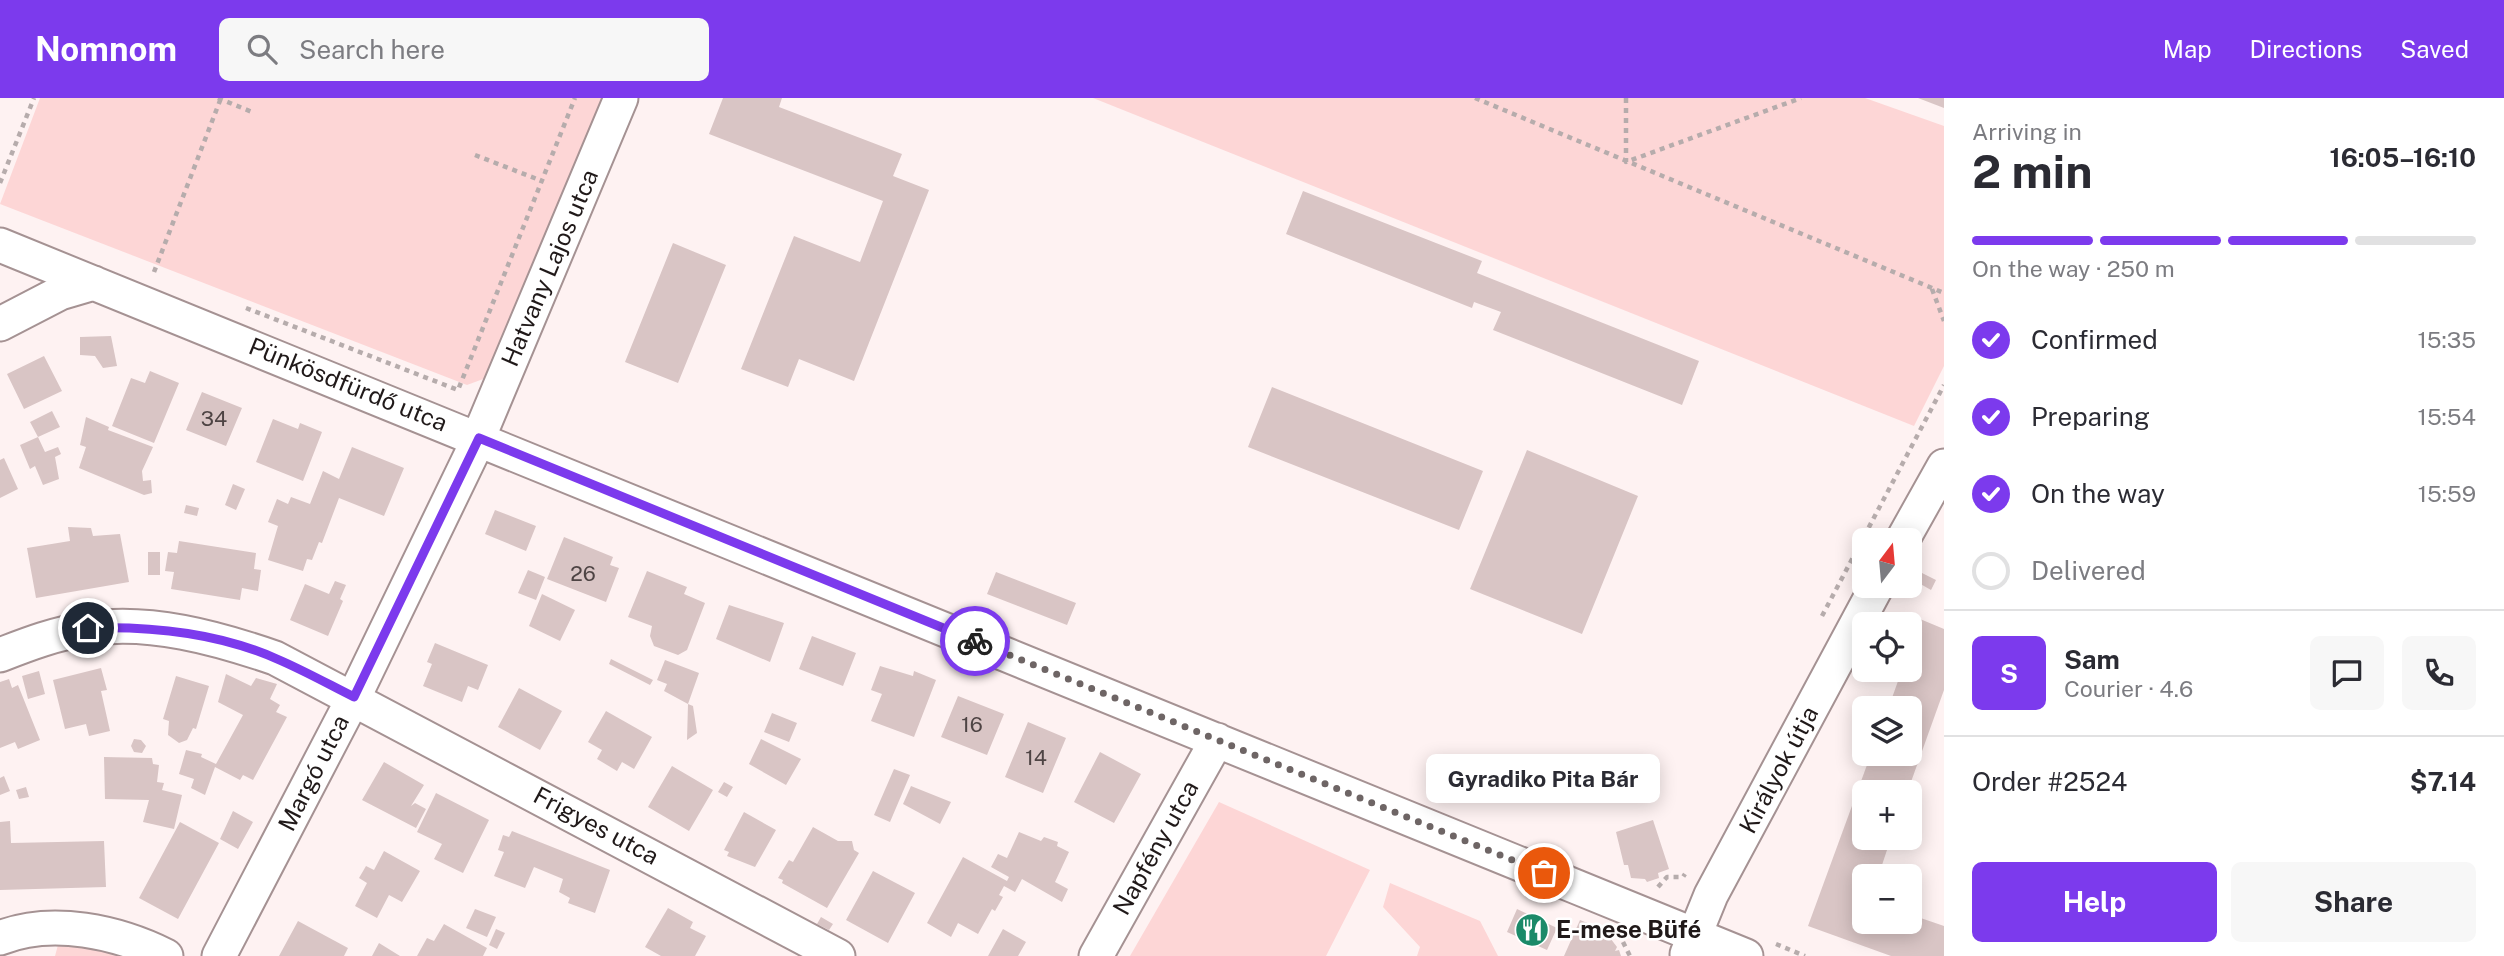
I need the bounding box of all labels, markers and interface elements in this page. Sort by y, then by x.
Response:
search box [219,18,709,81]
text: Nomnom [35,30,177,68]
icon: search [243,30,281,68]
text: Search here [299,34,445,65]
text: Map [2163,35,2212,63]
text: Directions [2250,35,2362,63]
text: Saved [2400,35,2469,63]
text: Arriving in [1972,118,2082,145]
text: 16:05–16:10 [2330,142,2476,173]
text: 2 min [1972,144,2092,198]
street label: Hatvany Lajos utca [495,165,603,370]
text: On the way · 250 m [1972,255,2175,282]
icon: check [1972,321,2010,359]
text: Confirmed [2031,324,2158,355]
text: 15:35 [2418,326,2476,353]
street label: Pünkösdfürdő utca [245,331,452,437]
icon: check [1972,398,2010,436]
text: Preparing [2031,401,2150,432]
text: 15:54 [2418,403,2476,430]
house number: 34 [201,406,227,431]
icon: check [1972,475,2010,513]
text: On the way [2031,478,2165,509]
text: 15:59 [2418,480,2476,507]
north arrow [1852,528,1922,598]
map controls [1852,528,1922,934]
text: Delivered [2031,555,2146,586]
house number: 26 [570,561,596,586]
pin [58,598,118,658]
courier [940,606,1010,676]
icon: home [69,609,107,647]
button: locate [1852,612,1922,682]
icon: bike [956,622,994,660]
button: chat [2310,636,2384,710]
button: phone [2402,636,2476,710]
text: Sam [2064,644,2120,675]
text: S [2000,658,2018,689]
text: Courier · 4.6 [2064,675,2193,702]
button: layers [1852,696,1922,766]
street label: Királyok útja [1733,701,1823,838]
street label: Margó utca [272,710,354,835]
house number: 16 [961,712,983,737]
house number: 14 [1025,745,1047,770]
callout: Gyradiko Pita Bár [1427,754,1661,803]
text: Gyradiko Pita Bár [1447,765,1639,792]
text: Order #2524 [1972,766,2127,797]
text: $7.14 [2410,766,2476,797]
street label: Napfény utca [1107,775,1204,920]
street label: Frigyes utca [529,780,664,870]
button: + [1852,780,1922,850]
pin [1514,843,1574,903]
icon: bag [1525,854,1563,892]
button: Help [1972,862,2217,942]
button: Share [2231,862,2476,942]
button: − [1852,864,1922,934]
restaurant icon: E-mese Büfé [1513,911,1551,949]
place label: E-mese Büfé [1556,915,1701,943]

